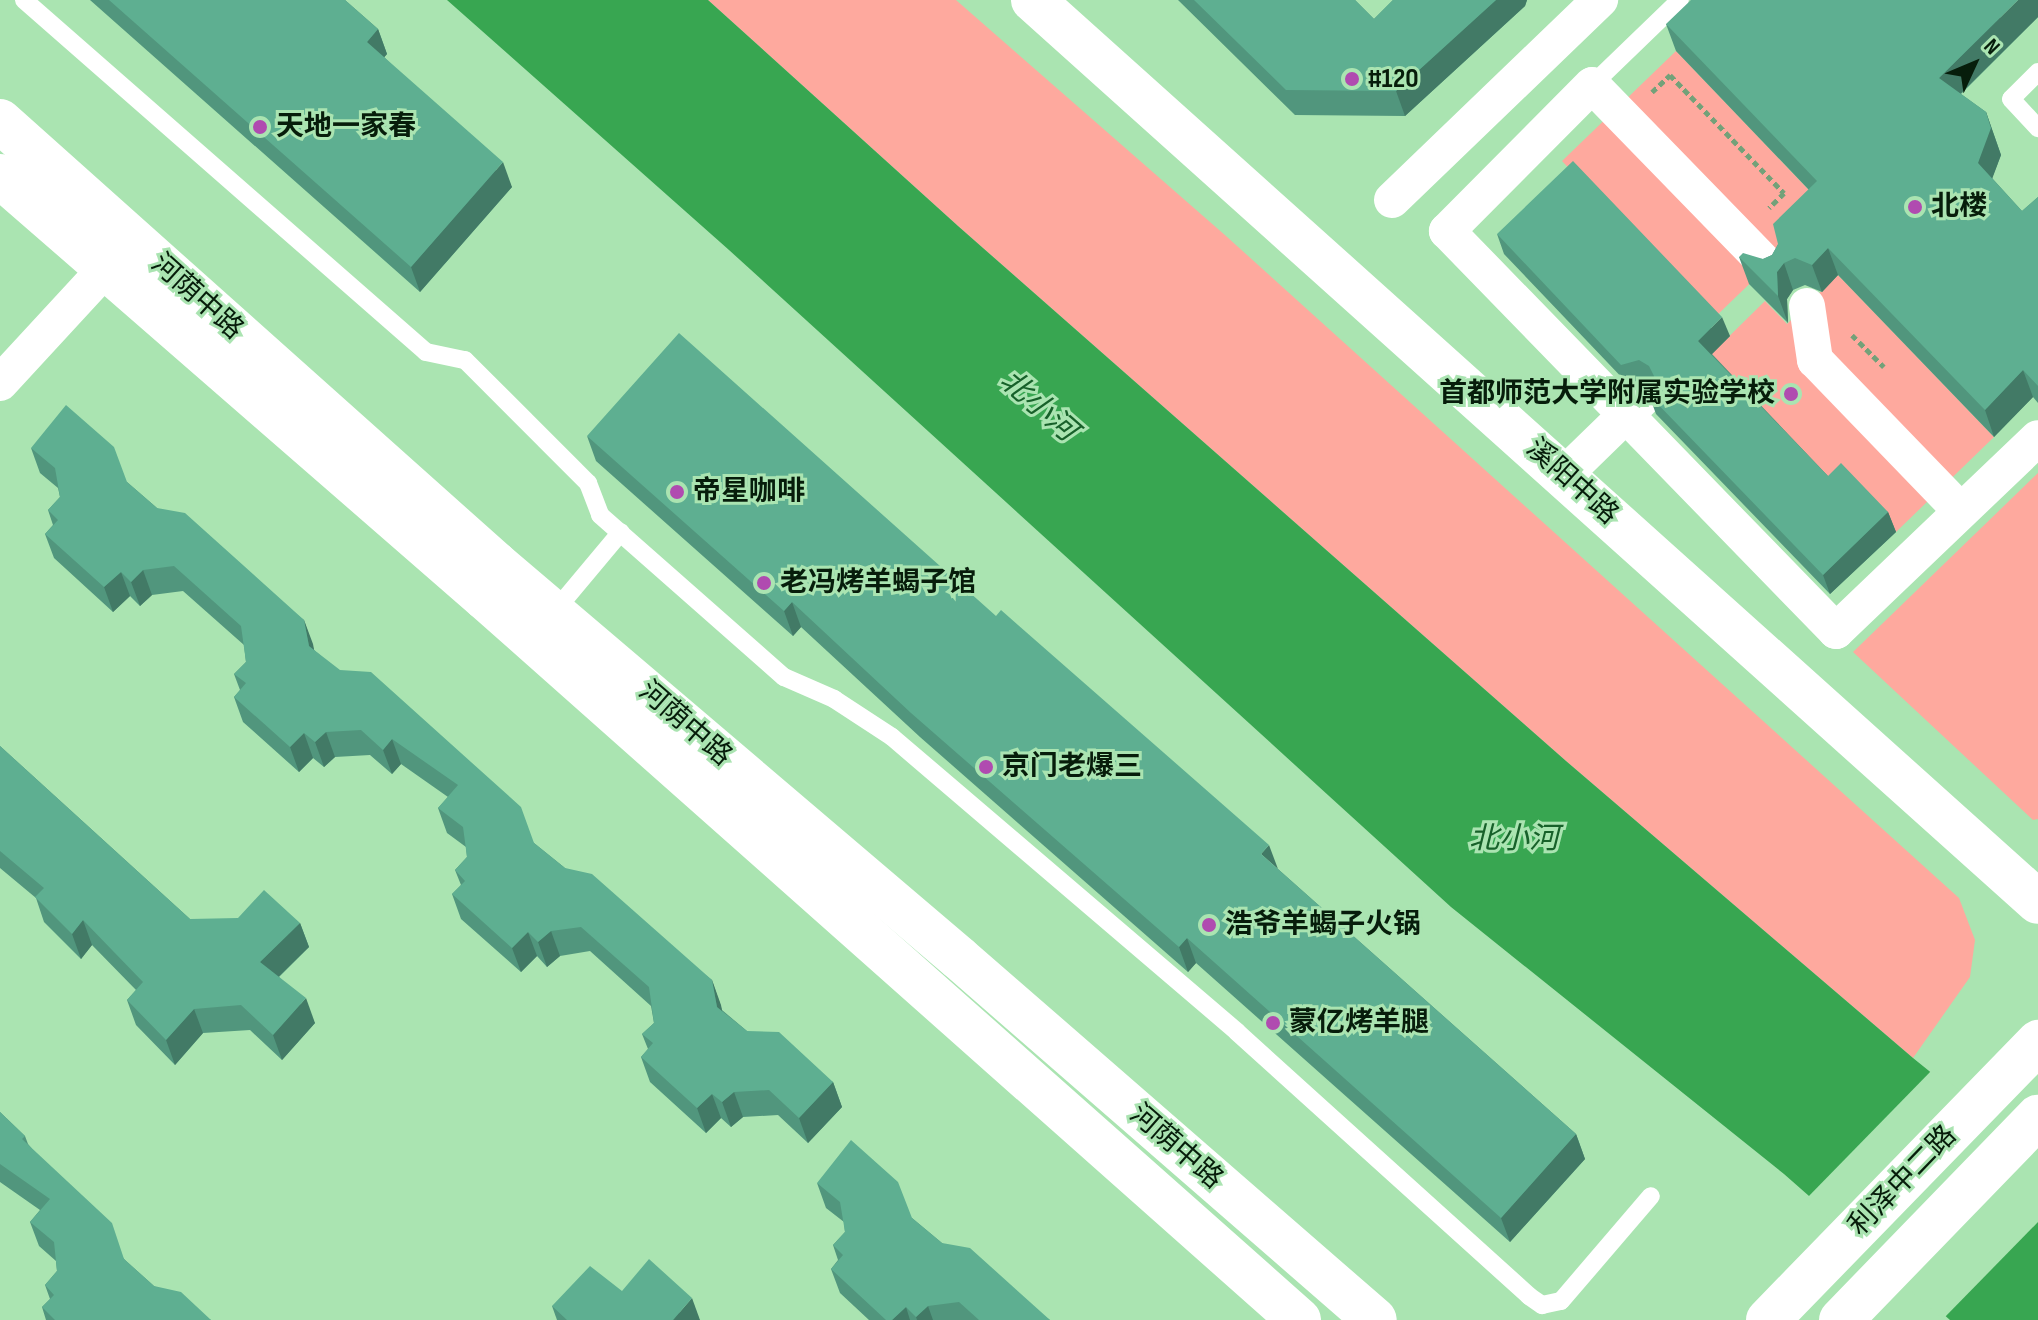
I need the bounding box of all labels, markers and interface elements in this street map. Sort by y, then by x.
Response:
north arrow [1934,24,2014,104]
text: N [1978,33,2005,61]
place label: #120 [1368,62,1418,96]
marker: #120 [1343,70,1361,88]
place label: 天地一家春 [276,110,416,144]
marker: 天地一家春 [251,118,269,136]
place label: 北楼 [1931,190,1987,224]
marker: 北楼 [1906,198,1924,216]
street label: 河荫中路 [144,247,250,347]
water label: 北小河 [992,363,1084,449]
place label: 首都师范大学附属实验学校 [1439,377,1775,411]
marker: 首都师范大学附属实验学校 [1782,385,1800,403]
street label: 溪阳中路 [1519,432,1625,532]
place label: 帝星咖啡 [693,475,805,509]
marker: 帝星咖啡 [668,483,686,501]
place label: 老冯烤羊蝎子馆 [780,566,976,600]
marker: 老冯烤羊蝎子馆 [755,574,773,592]
street label: 河荫中路 [632,675,738,773]
place label: 京门老爆三 [1002,750,1142,784]
marker: 京门老爆三 [977,758,995,776]
water label: 北小河 [1469,821,1559,857]
place label: 浩爷羊蝎子火锅 [1225,908,1421,942]
marker: 浩爷羊蝎子火锅 [1200,916,1218,934]
place label: 蒙亿烤羊腿 [1289,1006,1429,1040]
marker: 蒙亿烤羊腿 [1264,1014,1282,1032]
street label: 河荫中路 [1123,1098,1229,1196]
street label: 利泽中二路 [1842,1119,1964,1243]

